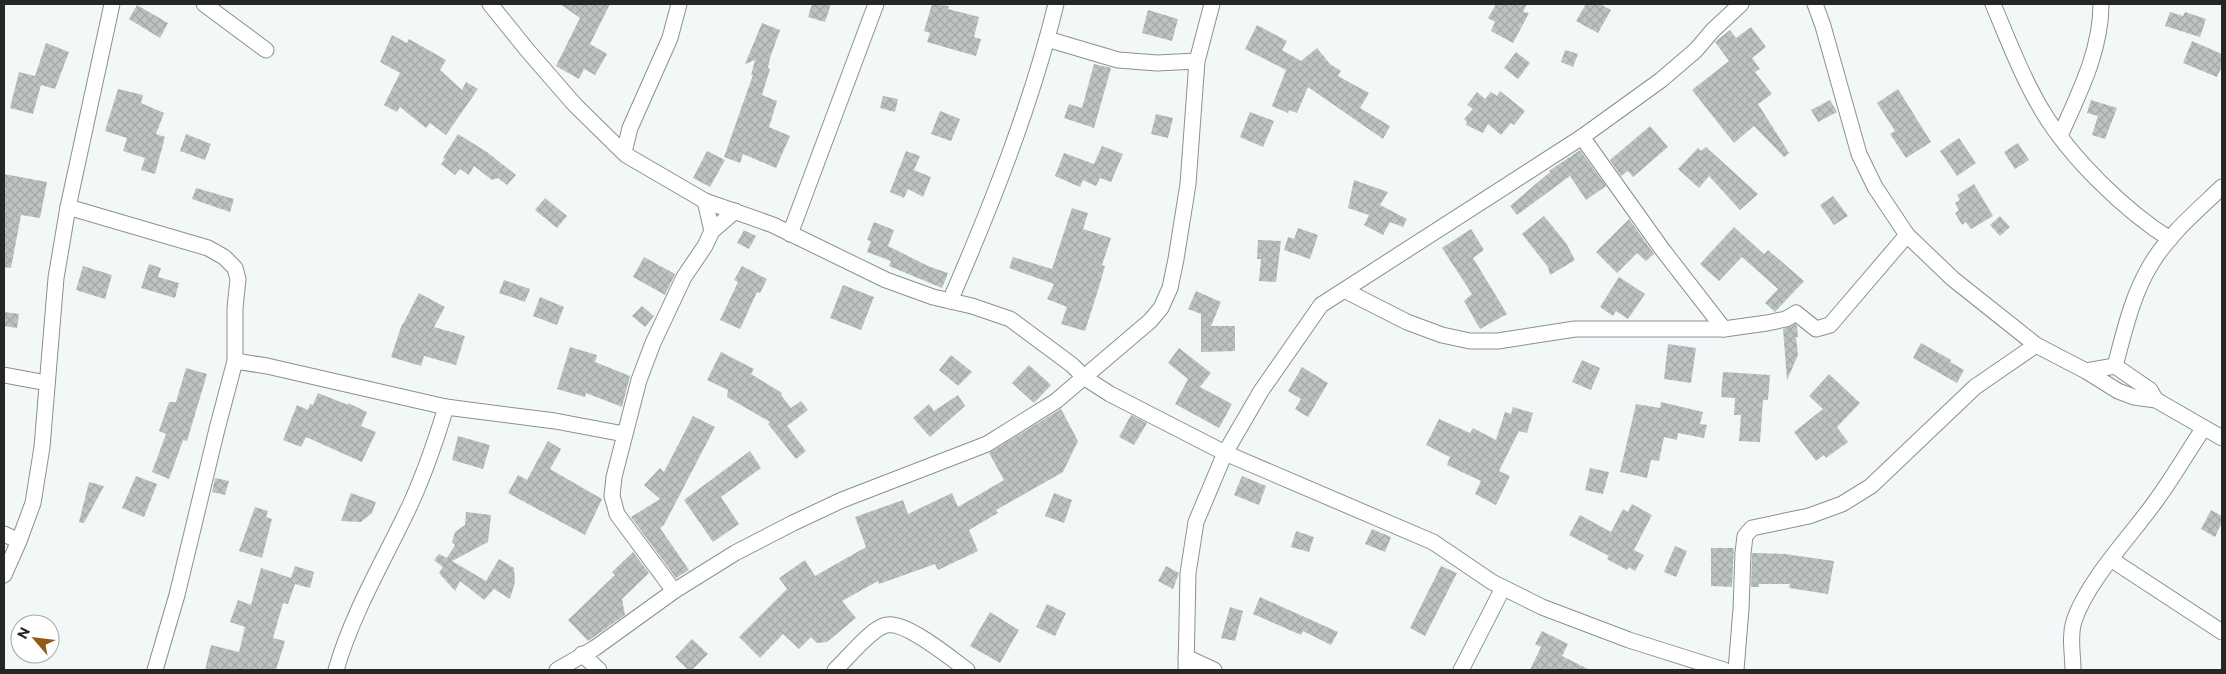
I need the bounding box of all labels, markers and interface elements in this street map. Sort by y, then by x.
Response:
north arrow [10,614,60,664]
text: N [13,624,33,641]

